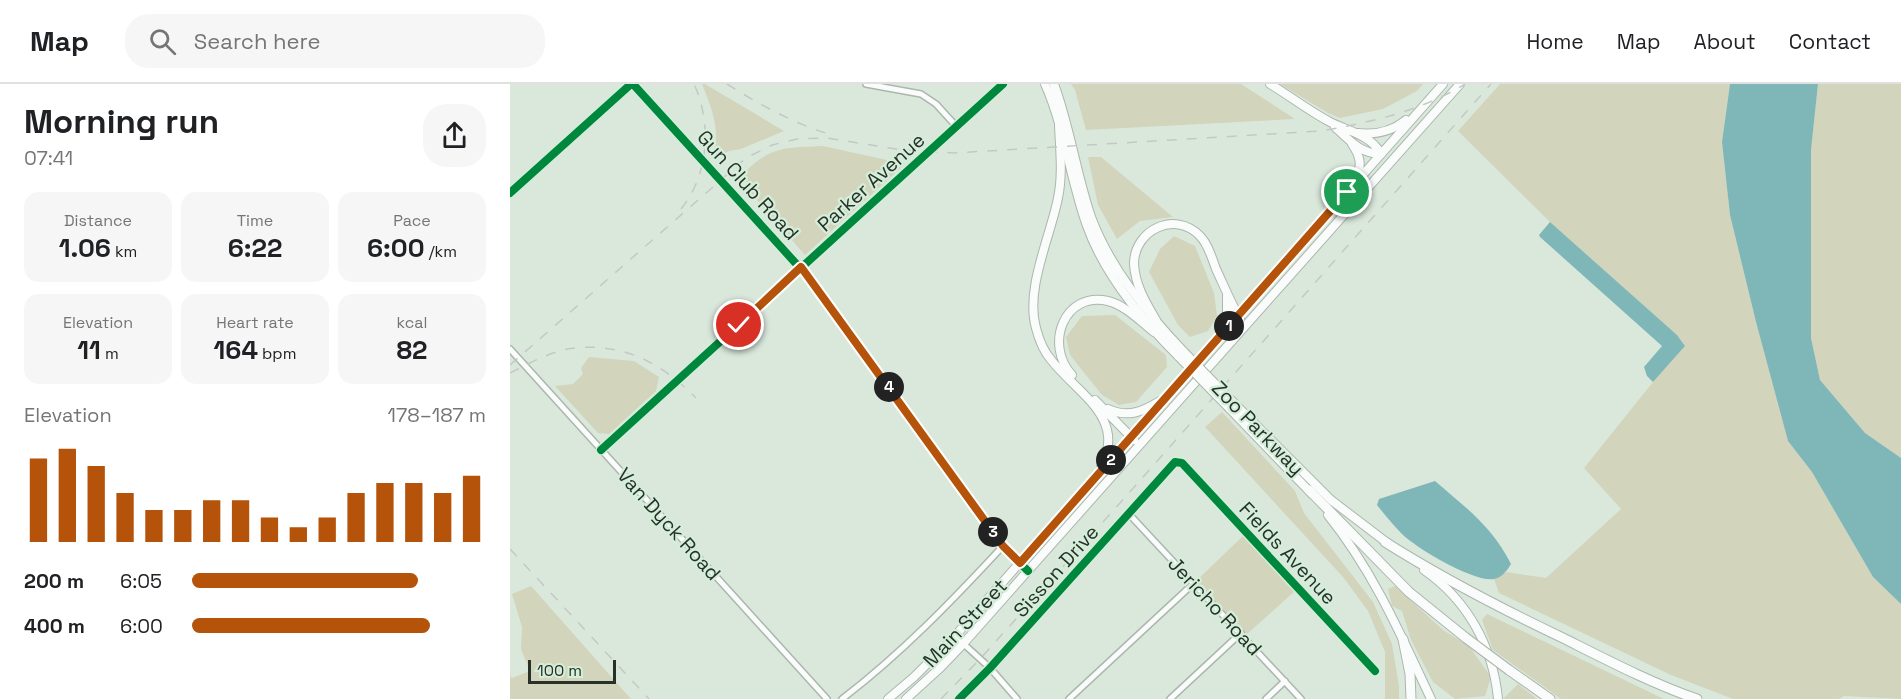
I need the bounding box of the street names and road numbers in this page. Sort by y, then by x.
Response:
street label: Gun Club Road [692,124,804,246]
street label: Parker Avenue [812,127,930,237]
street label: Zoo Parkway [1206,375,1310,481]
street label: Van Dyck Road [611,462,727,586]
street label: Fields Avenue [1234,496,1342,610]
street label: Sisson Drive [1008,519,1104,623]
street label: Jericho Road [1162,551,1268,661]
street label: Main Street [917,573,1013,673]

